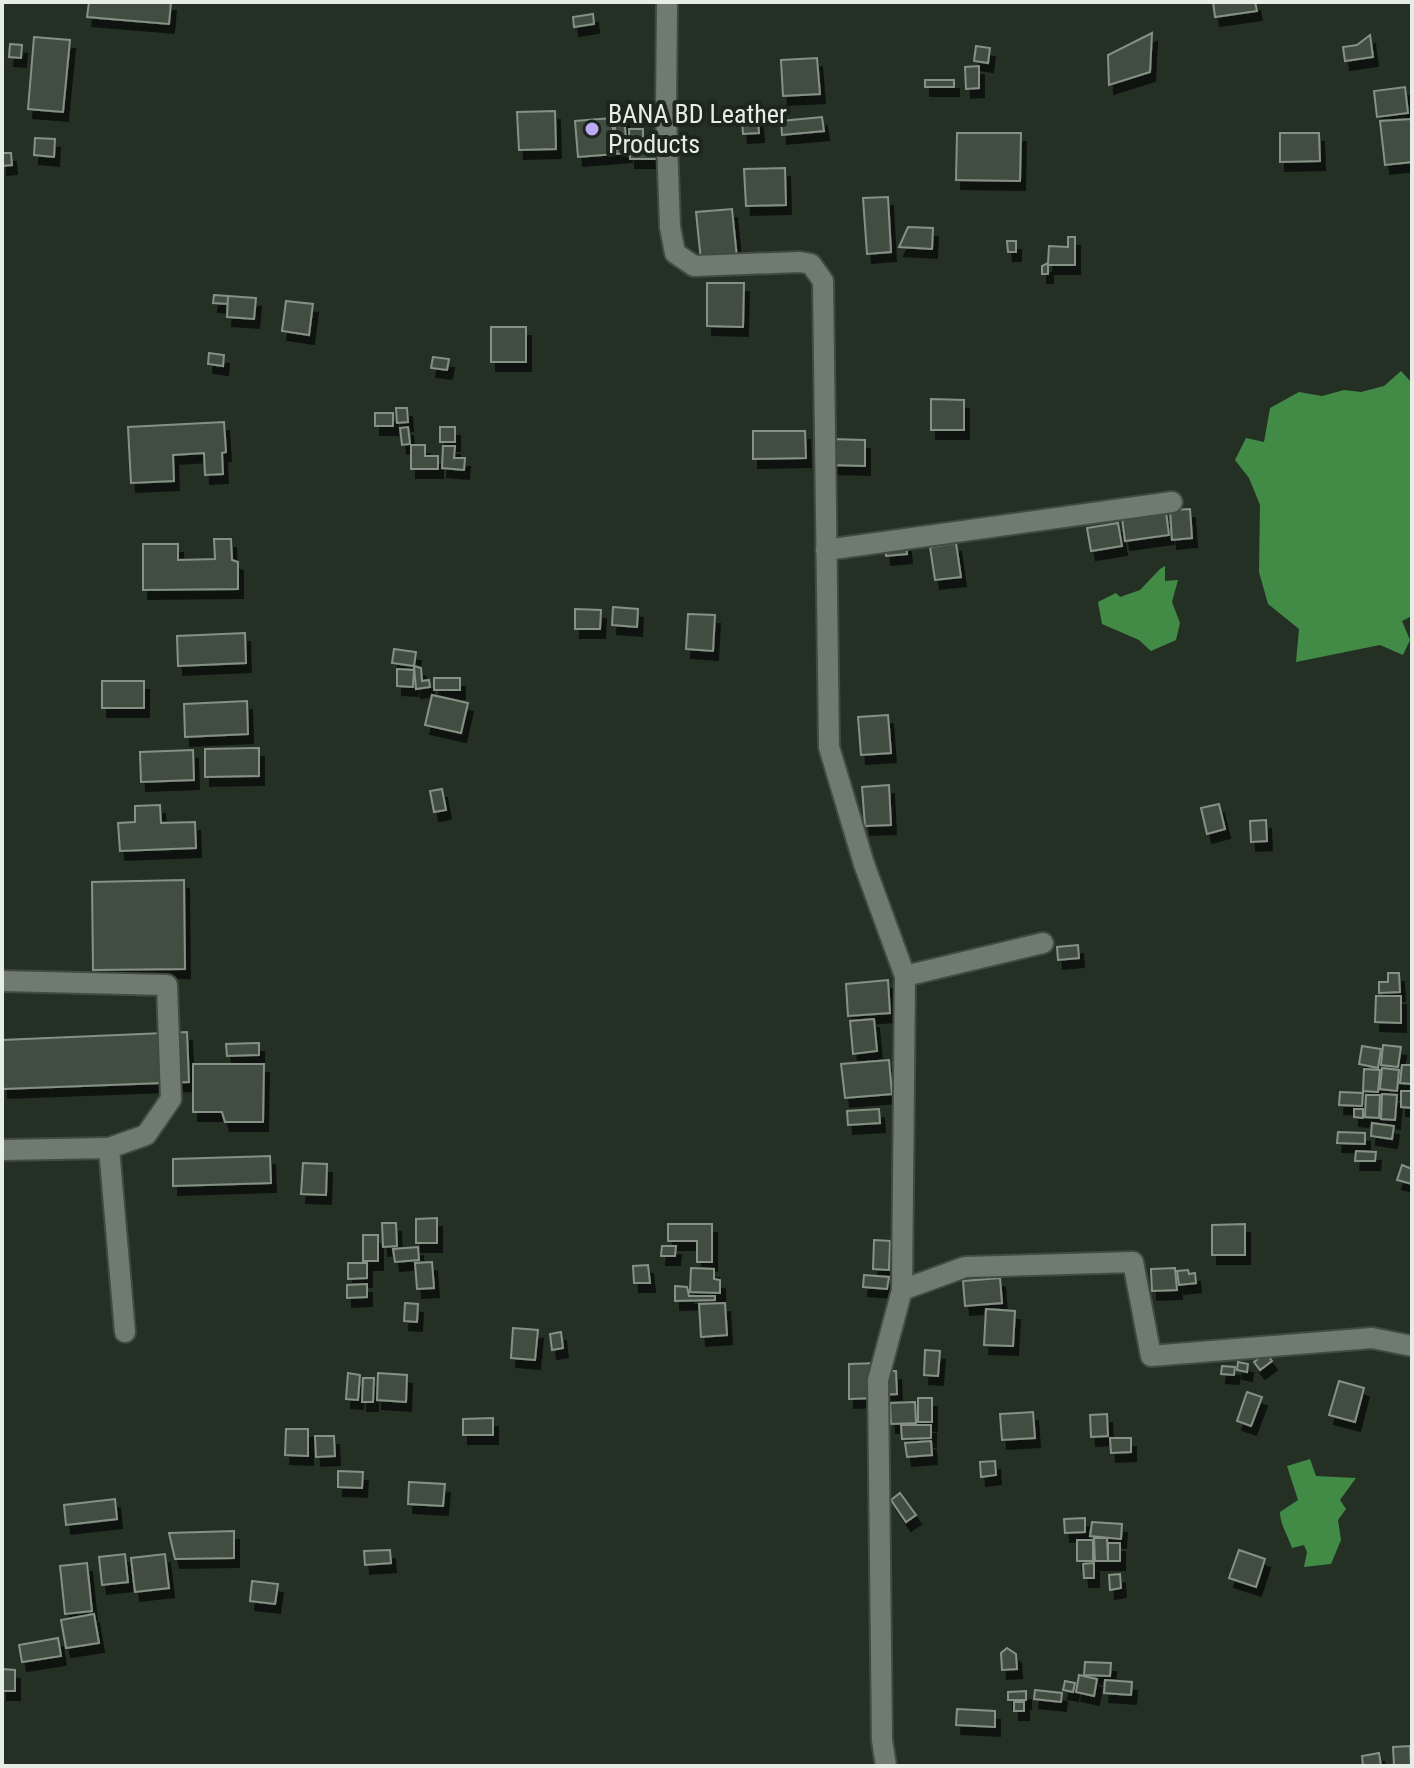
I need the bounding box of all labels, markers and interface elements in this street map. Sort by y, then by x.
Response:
place label: BANA BD Leather Products [608,99,787,159]
marker: BANA BD Leather Products [583,120,601,138]

